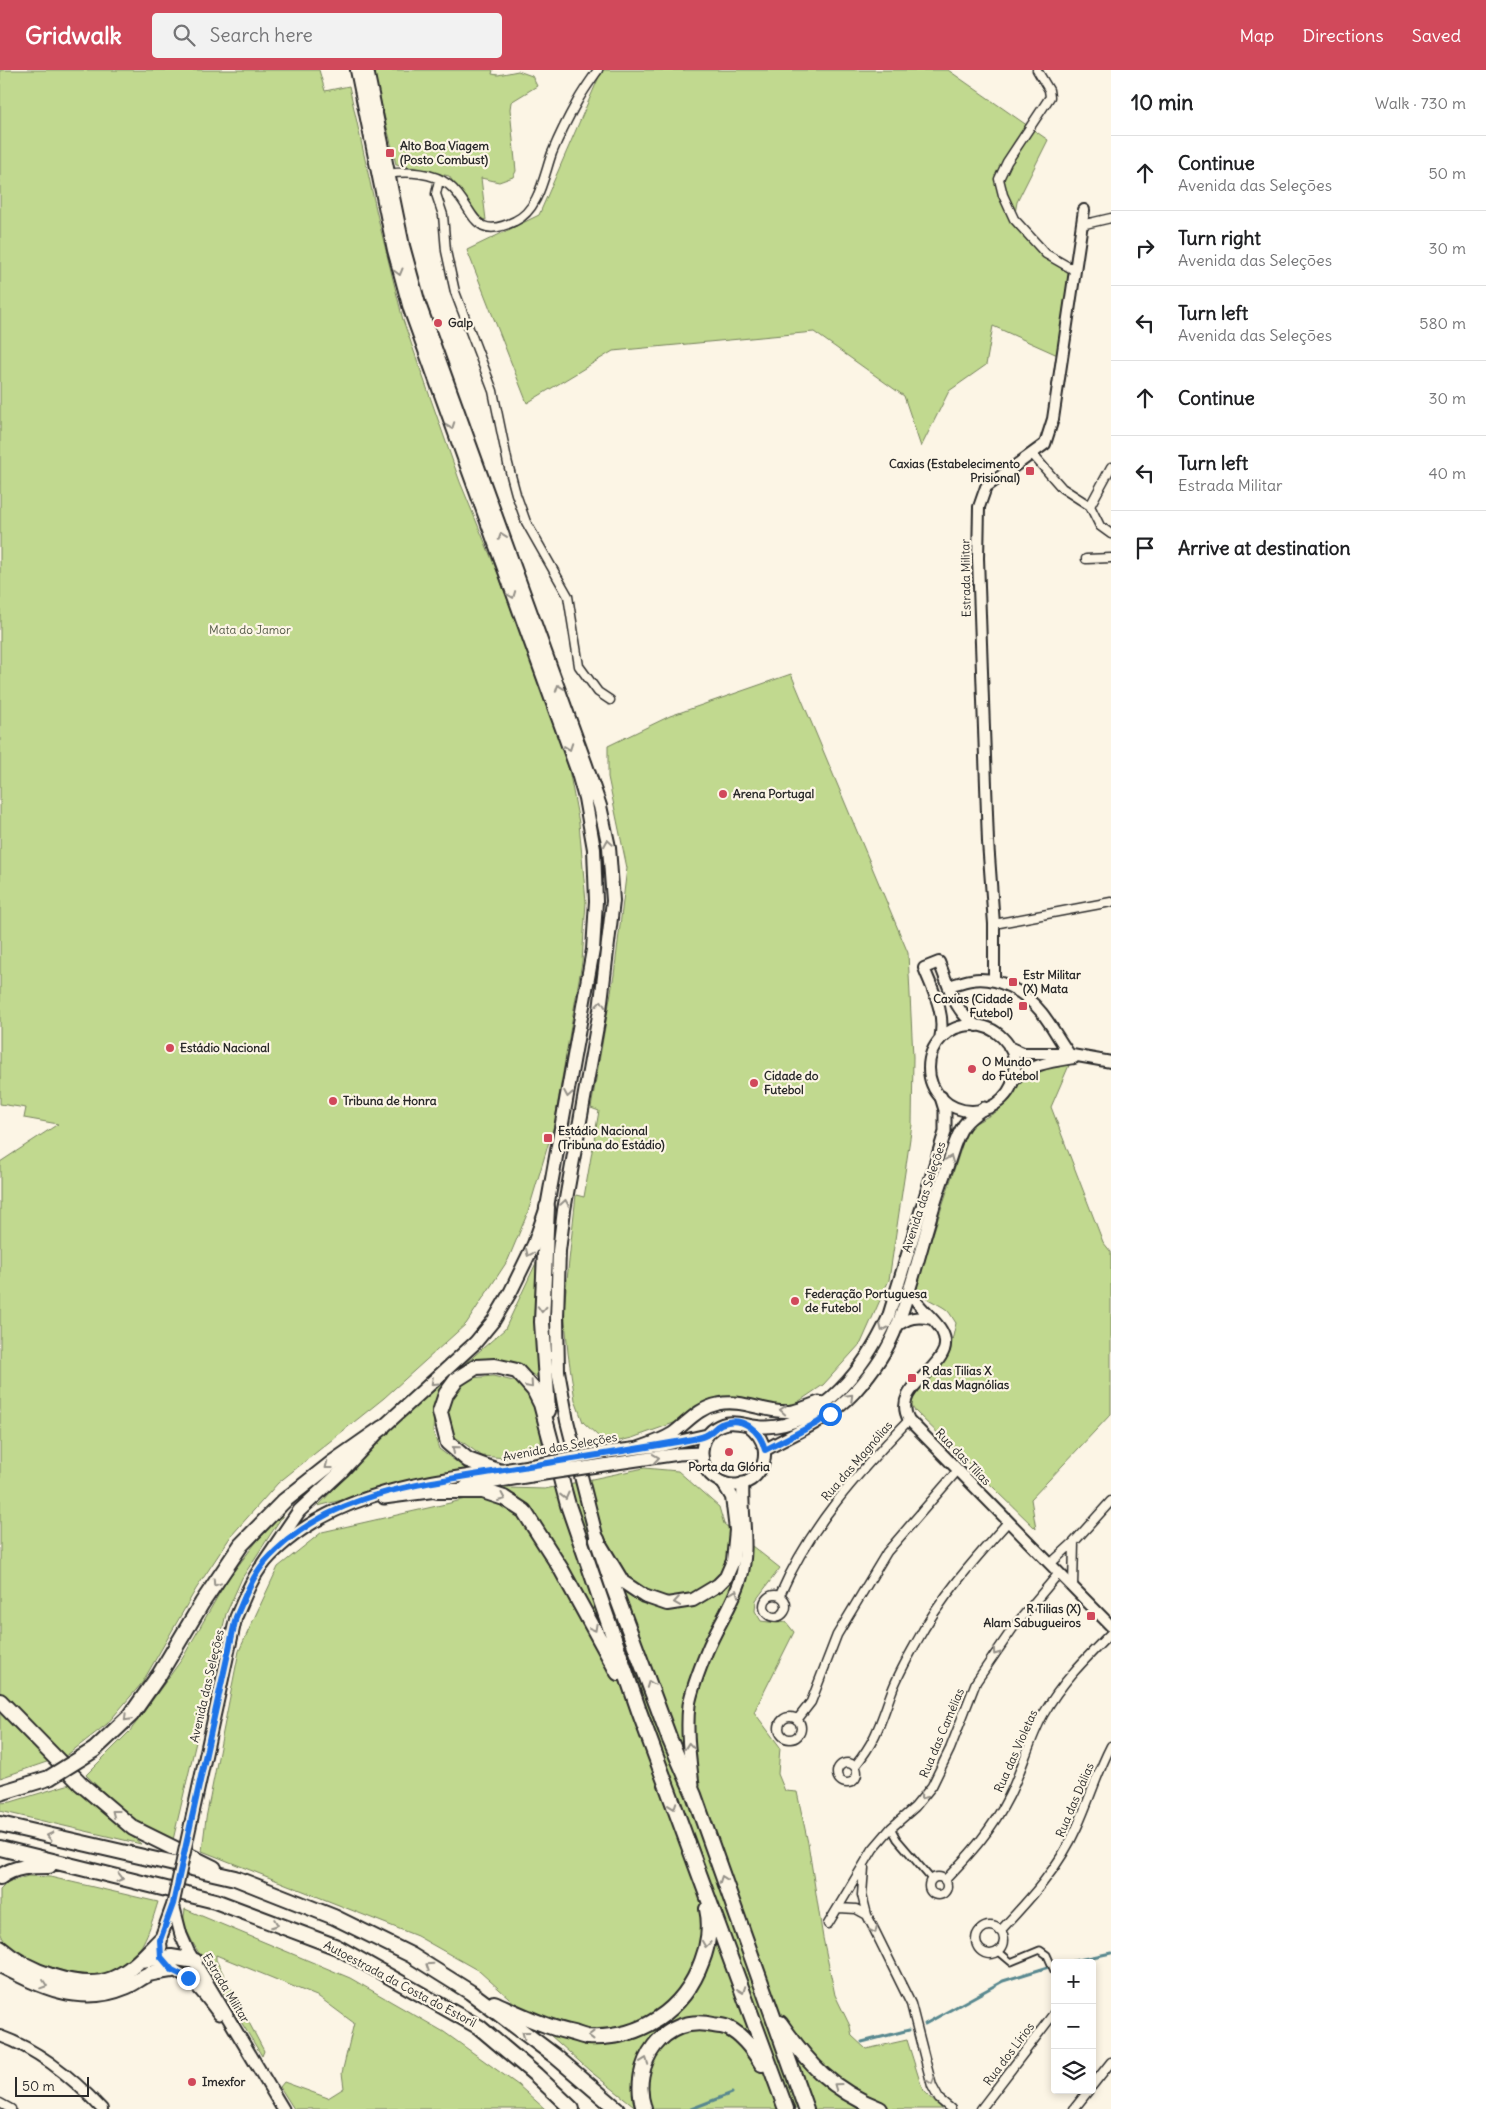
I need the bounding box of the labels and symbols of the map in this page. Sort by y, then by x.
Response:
place label: Alto Boa Viagem (Posto Combust) [400,138,490,168]
marker: Alto Boa Viagem (Posto Combust) [384,147,396,159]
one-way arrow [394,267,404,275]
place label: Galp [448,315,473,331]
marker: Galp [432,317,444,329]
one-way arrow [445,421,455,430]
place label: Caxias (Estabelecimento Prisional) [889,456,1020,486]
marker: Caxias (Estabelecimento Prisional) [1024,465,1036,477]
one-way arrow [498,532,508,540]
street label: Estrada Militar [957,539,974,617]
one-way arrow [506,590,517,599]
park label: Mata do Jamor [209,622,291,637]
one-way arrow [554,684,565,693]
one-way arrow [563,743,573,751]
place label: Arena Portugal [733,786,815,802]
marker: Arena Portugal [717,788,729,800]
one-way arrow [603,838,613,847]
place label: Estr Militar (X) Mata [1023,967,1081,997]
marker: Estr Militar (X) Mata [1007,976,1019,988]
place label: Caxias (Cidade Futebol) [933,991,1014,1021]
one-way arrow [595,1000,605,1008]
marker: Caxias (Cidade Futebol) [1017,1000,1029,1012]
place label: Estádio Nacional [180,1040,270,1055]
marker: Estádio Nacional [164,1042,176,1054]
place label: O Mundo do Futebol [982,1054,1039,1083]
marker: O Mundo do Futebol [966,1063,978,1075]
place label: Cidade do Futebol [764,1068,819,1097]
marker: Cidade do Futebol [748,1077,760,1089]
one-way arrow [564,1090,574,1099]
place label: Tribuna de Honra [343,1093,437,1108]
marker: Tribuna de Honra [327,1095,339,1107]
place label: Estádio Nacional (Tribuna do Estádio) [558,1123,665,1153]
marker: Estádio Nacional (Tribuna do Estádio) [542,1132,554,1144]
street label: Avenida das Seleções [899,1140,949,1254]
one-way arrow [944,1155,954,1164]
one-way arrow [559,1199,569,1207]
one-way arrow [525,1248,536,1257]
place label: Federação Portuguesa de Futebol [805,1286,927,1315]
marker: Federação Portuguesa de Futebol [789,1295,801,1307]
one-way arrow [537,1305,548,1313]
one-way arrow [879,1323,890,1332]
place label: R das Tilias X R das Magnólias [922,1363,1010,1393]
marker: R das Tilias X R das Magnólias [906,1372,918,1384]
one-way arrow [431,1376,440,1385]
one-way arrow [524,1380,533,1389]
one-way arrow [844,1393,853,1402]
route start [819,1403,842,1426]
one-way arrow [779,1405,787,1416]
street label: Rua das Magnólias [818,1418,895,1504]
street label: Rua das Tílias [933,1425,994,1488]
street label: Avenida das Seleções [502,1429,618,1464]
one-way arrow [452,1446,461,1455]
marker: Porta da Glória [723,1446,735,1458]
one-way arrow [651,1453,660,1463]
place label: Porta da Glória [688,1459,770,1474]
one-way arrow [325,1461,334,1469]
one-way arrow [497,1491,506,1502]
one-way arrow [559,1491,570,1500]
one-way arrow [213,1577,222,1586]
one-way arrow [729,1590,739,1598]
one-way arrow [673,1596,681,1607]
place label: R Tilias (X) Alam Sabugueiros [983,1601,1082,1631]
marker: R Tilias (X) Alam Sabugueiros [1085,1610,1097,1622]
one-way arrow [588,1623,598,1632]
street label: Avenida das Seleções [186,1628,227,1744]
one-way arrow [993,1646,1001,1655]
one-way arrow [645,1681,655,1689]
street label: Rua das Camélias [916,1686,967,1780]
street label: Rua das Violetas [991,1707,1040,1794]
one-way arrow [124,1712,133,1721]
one-way arrow [684,1742,695,1750]
street label: Rua das Dálias [1052,1760,1097,1839]
one-way arrow [920,1791,929,1800]
one-way arrow [667,1801,677,1810]
one-way arrow [112,1811,121,1819]
one-way arrow [46,1831,55,1842]
one-way arrow [115,1872,123,1882]
one-way arrow [719,1875,729,1884]
one-way arrow [271,1918,279,1928]
one-way arrow [868,1925,879,1934]
street label: Autoestrada da Costa do Estoril [321,1937,479,2030]
one-way arrow [702,1940,712,1949]
street label: Estrada Militar [200,1950,253,2025]
one-way arrow [425,1963,434,1972]
route end [177,1967,200,1990]
one-way arrow [40,1979,48,1989]
one-way arrow [736,1985,746,1994]
street label: Rua dos Lírios [980,2019,1037,2088]
one-way arrow [522,2031,531,2039]
one-way arrow [587,2031,594,2041]
one-way arrow [639,2058,649,2066]
scale bar [15,2074,89,2097]
place label: Imexfor [202,2074,246,2089]
marker: Imexfor [186,2076,198,2088]
one-way arrow [926,2077,936,2085]
one-way arrow [834,2084,843,2092]

